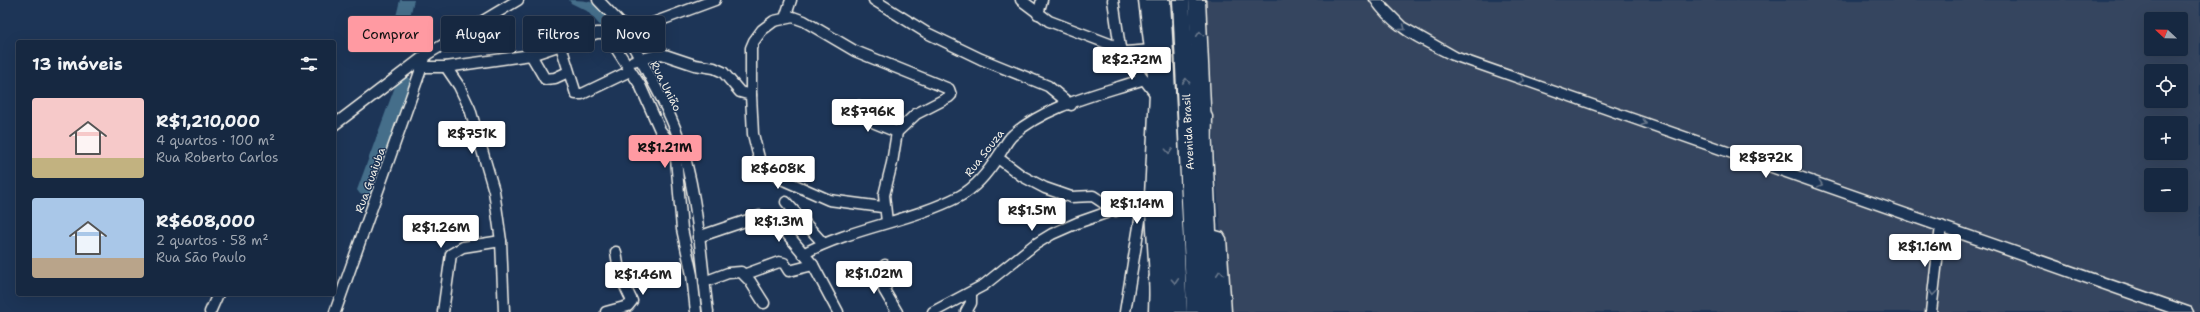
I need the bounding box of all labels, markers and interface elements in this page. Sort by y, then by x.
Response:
north arrow [2144,12,2188,56]
map controls [2144,12,2188,212]
chip: Comprar [348,16,433,52]
chip: Alugar [441,16,515,52]
chip: Filtros [523,16,594,52]
chip: Novo [602,16,665,52]
one-way arrow [1399,23,1406,30]
one-way arrow [1195,31,1204,37]
pin: R$2.72M [1095,47,1169,81]
text: R$2.72M [1102,51,1162,68]
text: 13 imóveis [32,53,123,75]
icon: filters [298,53,320,75]
street label: Rua União [647,59,685,114]
button: locate [2144,64,2188,108]
one-way arrow [1518,75,1525,84]
one-way arrow [1181,78,1190,84]
street label: Avenida Brasil [1179,93,1198,170]
pin: R$796K [835,99,901,133]
text: R$796K [841,103,895,120]
text: R$1,210,000 [156,110,260,132]
icon: home [64,114,112,162]
button: + [2144,116,2188,160]
one-way arrow [1641,118,1648,126]
pin: R$751K [439,121,505,155]
text: R$751K [447,125,497,142]
street label: Rua Souza [961,126,1008,180]
text: 4 quartos · 100 m² [156,132,275,149]
pin: R$1.21M [628,135,702,169]
text: R$1.21M [638,139,692,156]
street label: Rua Guaiuba [352,145,389,215]
pin: R$872K [1733,145,1799,179]
one-way arrow [1165,148,1173,154]
text: Rua Roberto Carlos [156,149,278,166]
text: R$872K [1739,149,1793,166]
pin: R$608K [745,156,811,190]
text: R$608K [751,160,805,177]
button: − [2144,168,2188,212]
one-way arrow [1816,180,1823,188]
pin: R$1.14M [1100,191,1174,225]
text: R$1.14M [1110,195,1164,212]
pin: R$1.5M [999,198,1065,232]
text: R$1.5M [1008,202,1056,219]
pin: R$1.3M [746,209,812,243]
text: R$608,000 [156,210,255,232]
text: R$1.3M [754,213,804,230]
icon: home [64,214,112,262]
pin: R$1.26M [404,215,478,249]
text: R$1.26M [412,219,470,236]
text: 2 quartos · 58 m² [156,232,268,249]
pin: R$1.16M [1888,234,1962,268]
text: R$1.16M [1898,238,1952,255]
text: Rua Sāo Paulo [156,249,246,266]
pin: R$1.02M [837,261,911,295]
pin: R$1.46M [606,262,680,296]
text: R$1.02M [845,265,903,282]
text: R$1.46M [614,266,672,283]
one-way arrow [1215,270,1224,276]
one-way arrow [1171,278,1179,284]
one-way arrow [1929,290,1938,296]

